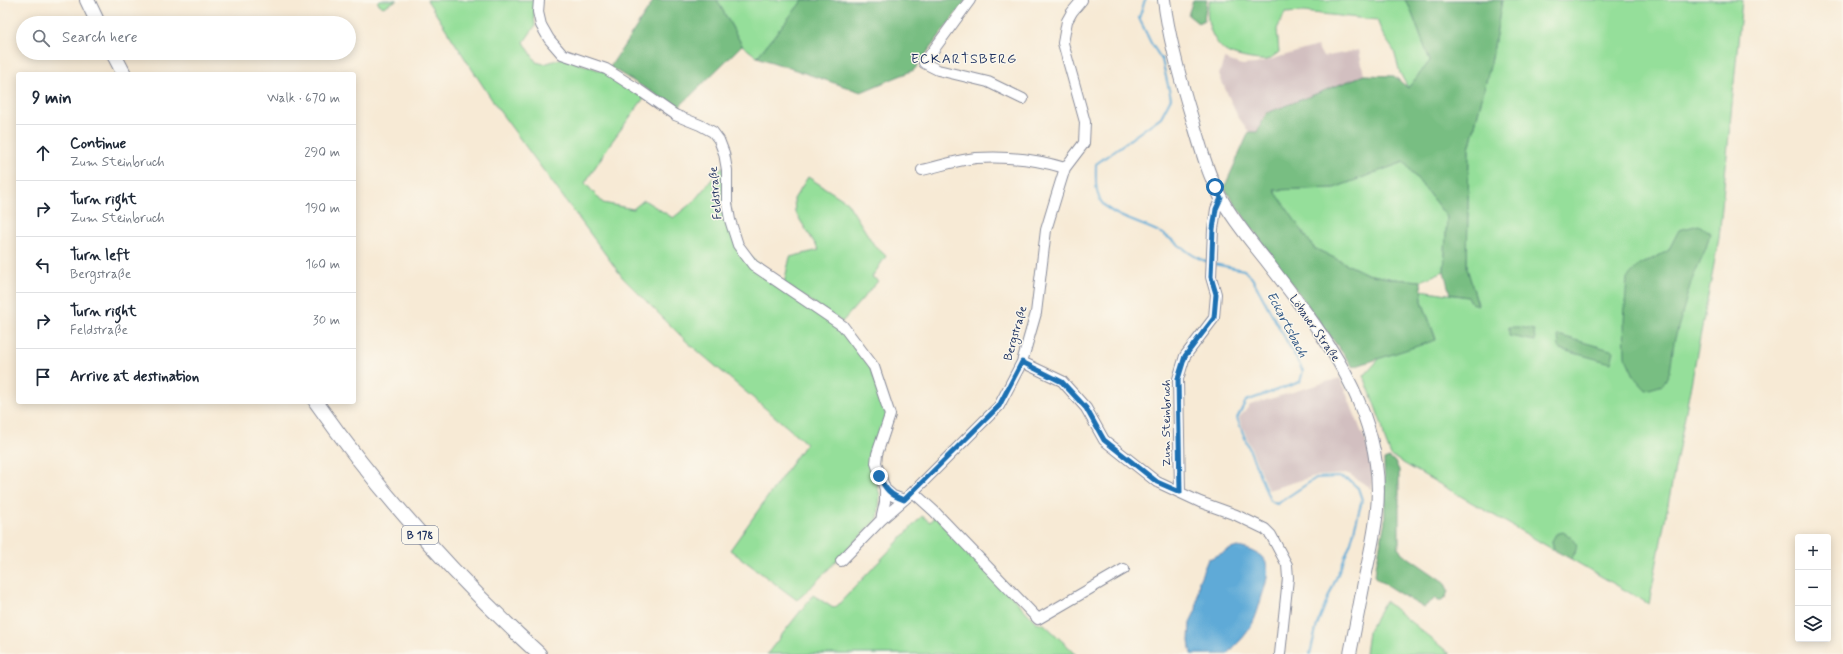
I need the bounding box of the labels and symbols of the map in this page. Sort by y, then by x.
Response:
district label: ECKARTSBERG [911,50,1017,68]
street label: Feldstraße [706,166,726,220]
route start [1206,178,1224,196]
water label: Eckartsbach [1262,289,1311,361]
street label: Löbauer Straße [1285,292,1343,365]
street label: Bergstraße [1000,304,1031,363]
street label: Zum Steinbruch [1159,379,1175,467]
route end [870,467,888,485]
road number: B 178 [402,526,438,544]

